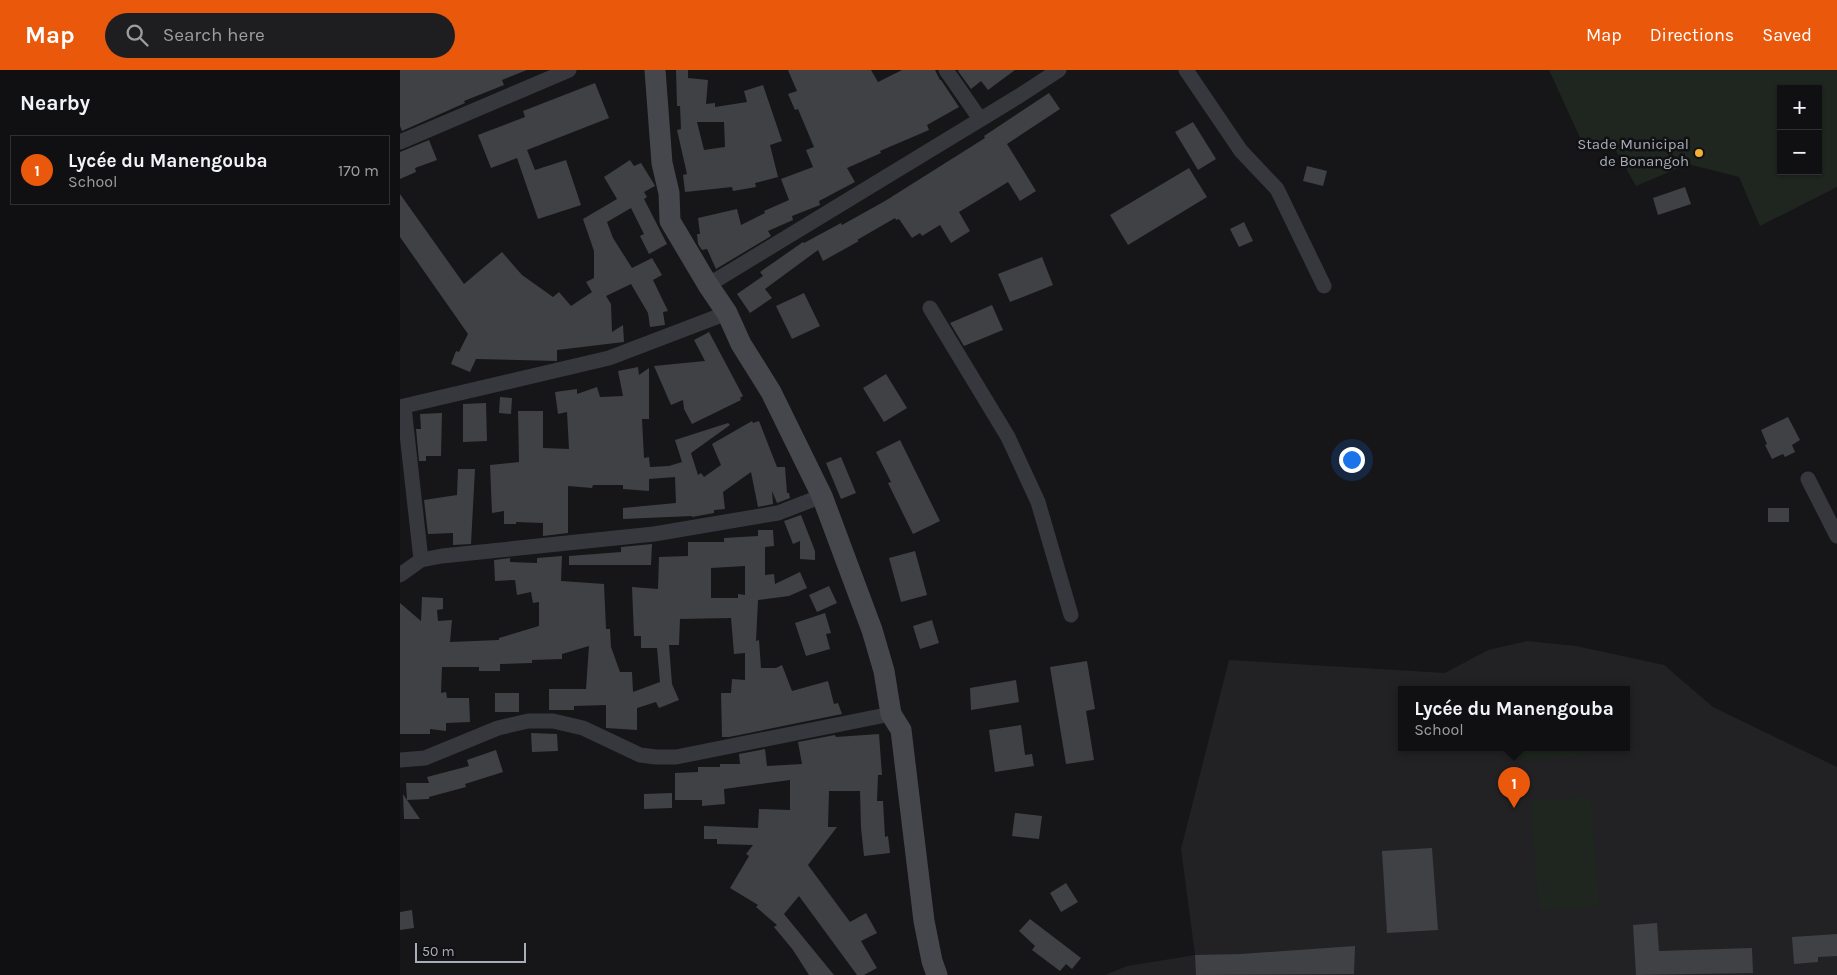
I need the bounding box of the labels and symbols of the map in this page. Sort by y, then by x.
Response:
place label: Stade Municipal de Bonangoh [1577,135,1689,170]
marker: Stade Municipal de Bonangoh [1693,147,1705,159]
your location [1339,447,1365,473]
pin: 1 [1498,767,1530,808]
scale bar [415,940,526,963]

